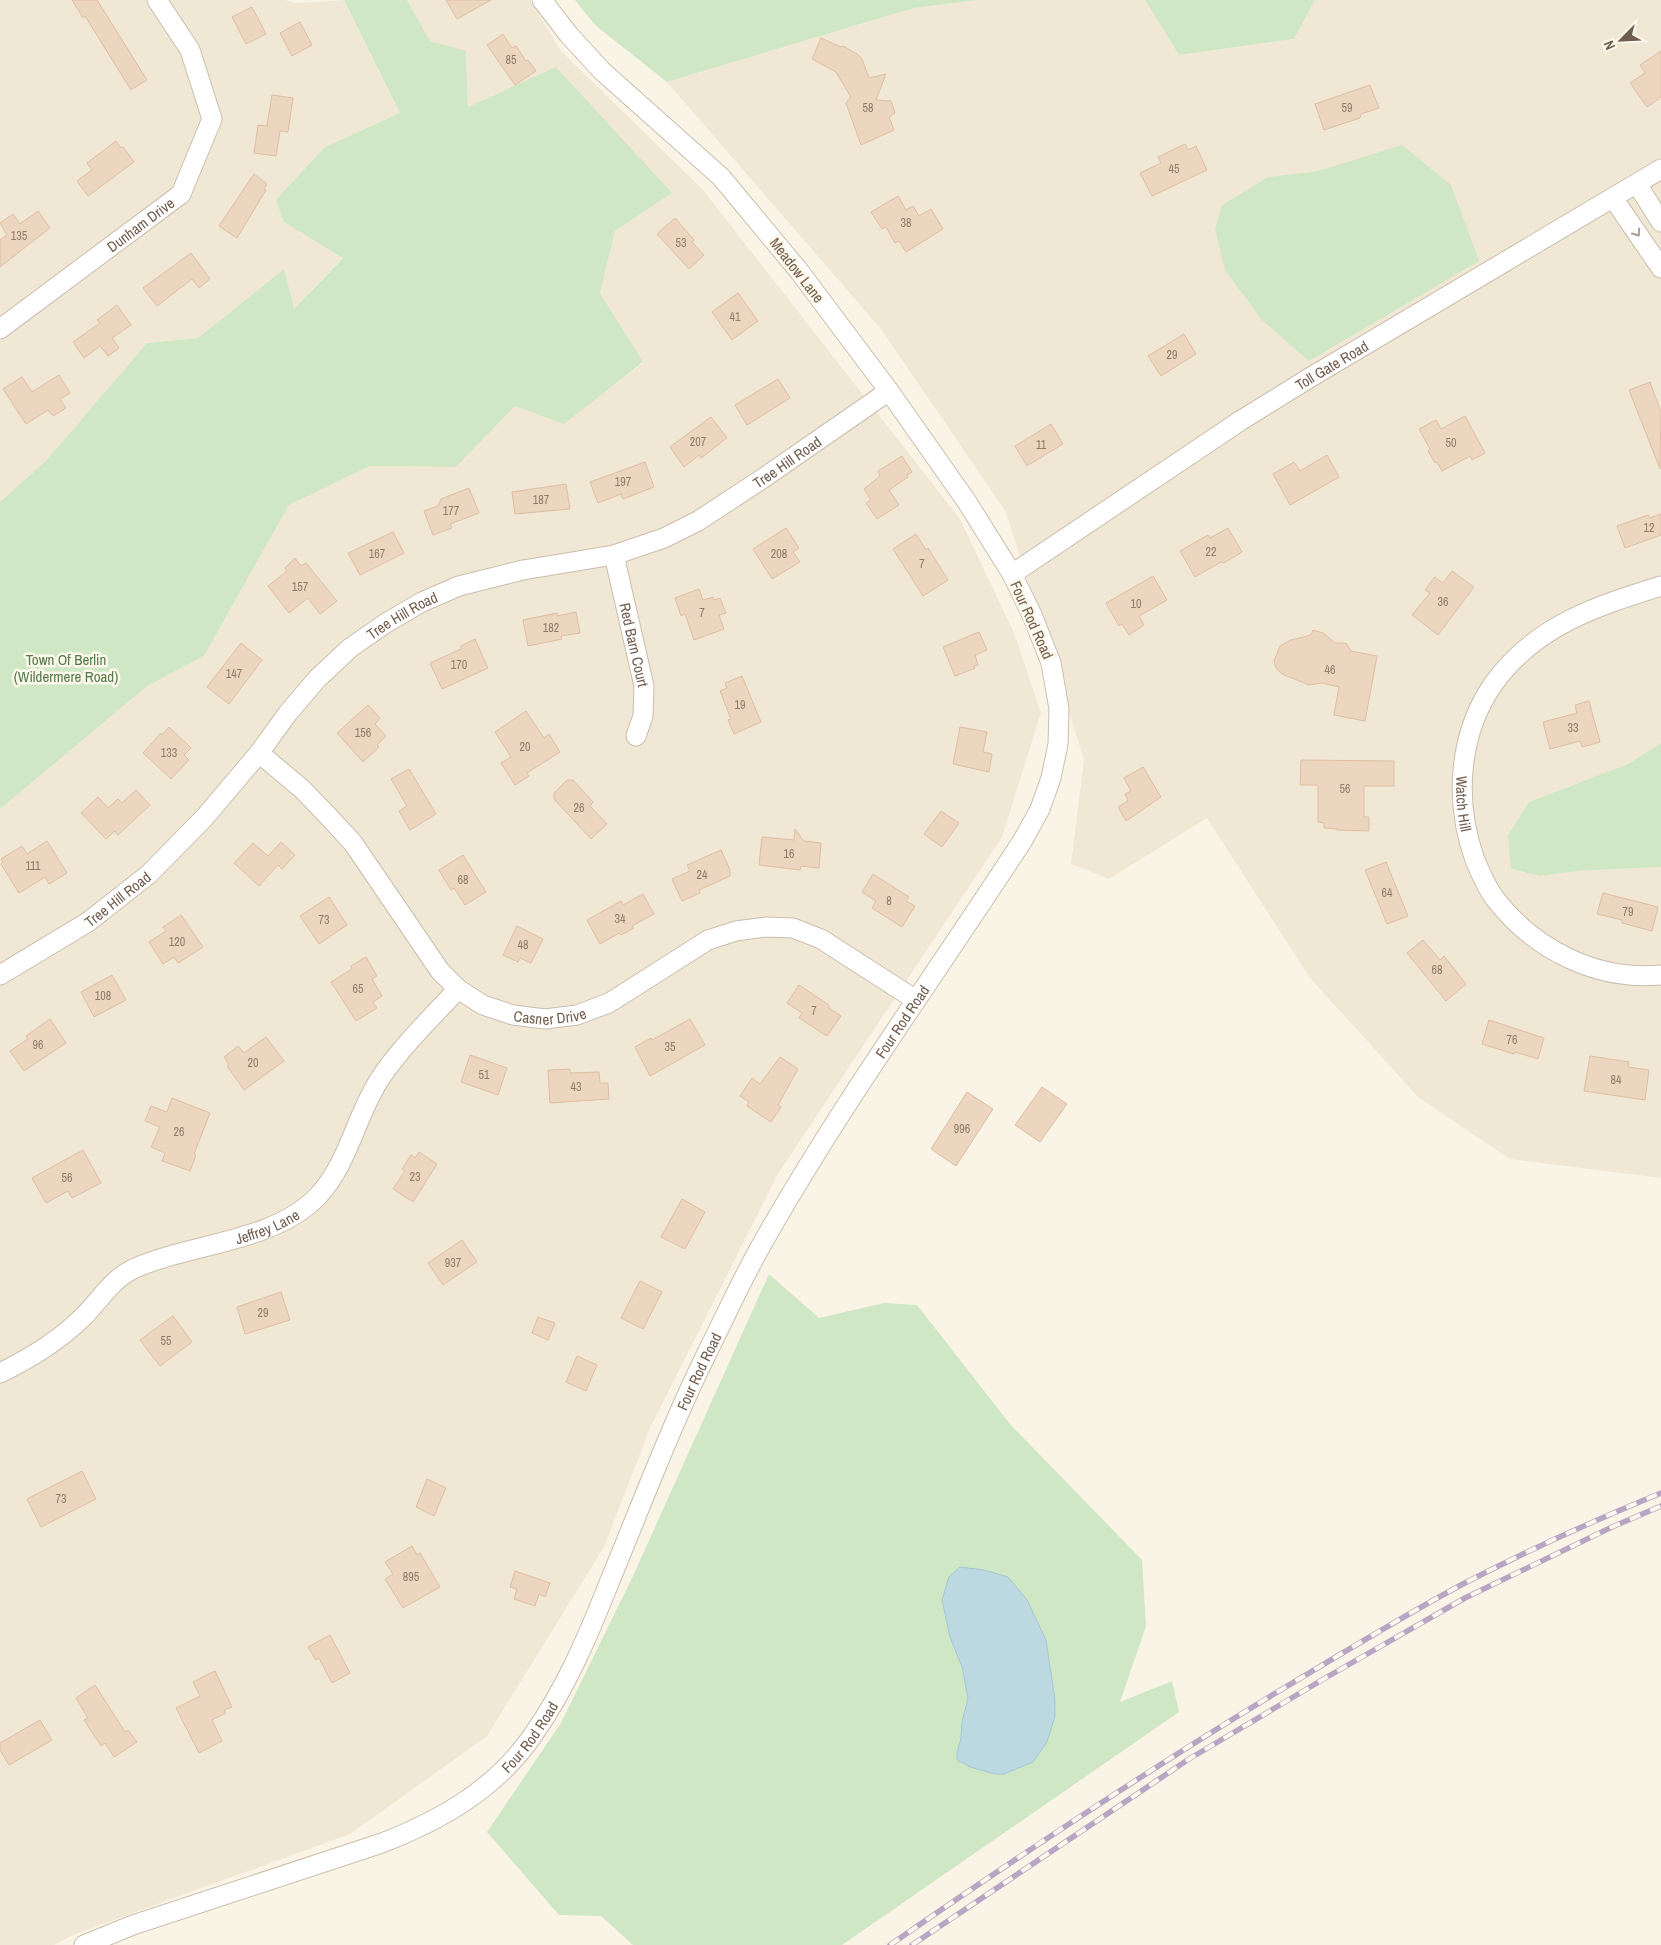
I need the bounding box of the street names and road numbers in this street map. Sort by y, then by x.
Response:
street label: Dunham Drive [102,192,178,257]
street label: Meadow Lane [765,233,829,307]
street label: Toll Gate Road [1291,335,1372,395]
street label: Tree Hill Road [749,431,825,493]
street label: Four Rod Road [1005,578,1059,662]
street label: Tree Hill Road [362,586,440,644]
street label: Red Barn Court [615,601,654,689]
street label: Watch Hill [1452,776,1477,833]
street label: Tree Hill Road [80,866,155,932]
street label: Four Rod Road [870,981,934,1062]
street label: Casner Drive [513,1002,589,1030]
street label: Jeffrey Lane [233,1204,303,1249]
street label: Four Rod Road [671,1329,726,1413]
street label: Four Rod Road [496,1697,563,1777]

